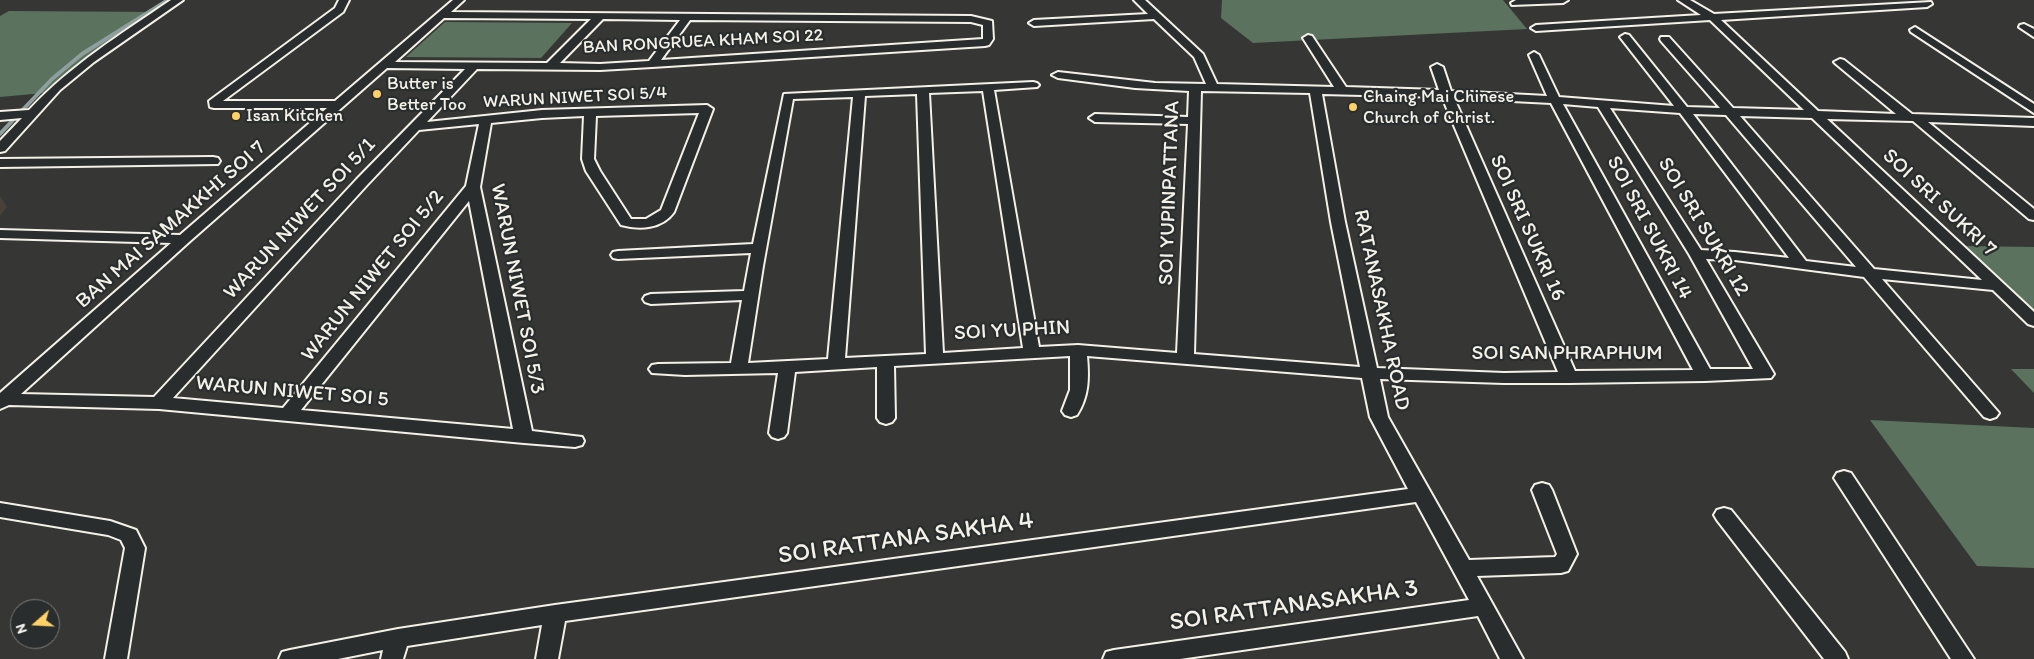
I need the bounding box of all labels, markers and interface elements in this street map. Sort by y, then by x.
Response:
street label: BAN RONGRUEA KHAM SOI 22 [582,25,824,59]
place label: Butter is Better Too [387,73,466,116]
street label: WARUN NIWET SOI 5/4 [482,82,668,114]
place label: Chaing Mai Chinese Church of Christ. [1363,86,1514,128]
marker: Butter is Better Too [371,88,383,100]
street label: SOI YUPINPATTANA [1154,100,1186,286]
marker: Chaing Mai Chinese Church of Christ. [1347,101,1359,113]
place label: Isan Kitchen [246,105,343,127]
marker: Isan Kitchen [230,110,242,122]
street label: WARUN NIWET SOI 5/1 [218,133,382,305]
street label: BAN MAI SAMAKKHI SOI 7 [71,136,271,314]
street label: SOI SRI SUKRI 7 [1877,144,2001,262]
street label: SOI SRI SUKRI 16 [1483,151,1571,305]
street label: SOI SRI SUKRI 14 [1601,152,1697,304]
street label: SOI SRI SUKRI 12 [1652,153,1754,301]
street label: WARUN NIWET SOI 5/3 [484,182,550,396]
street label: WARUN NIWET SOI 5/2 [296,185,450,367]
street label: RATANASAKHA ROAD [1347,207,1415,413]
street label: SOI YU PHIN [953,315,1071,347]
street label: SOI SAN PHRAPHUM [1471,341,1663,367]
street label: WARUN NIWET SOI 5 [195,371,389,413]
street label: SOI RATTANA SAKHA 4 [776,506,1036,572]
street label: SOI RATTANASAKHA 3 [1168,574,1420,638]
north arrow [10,599,60,649]
text: N [12,621,31,636]

